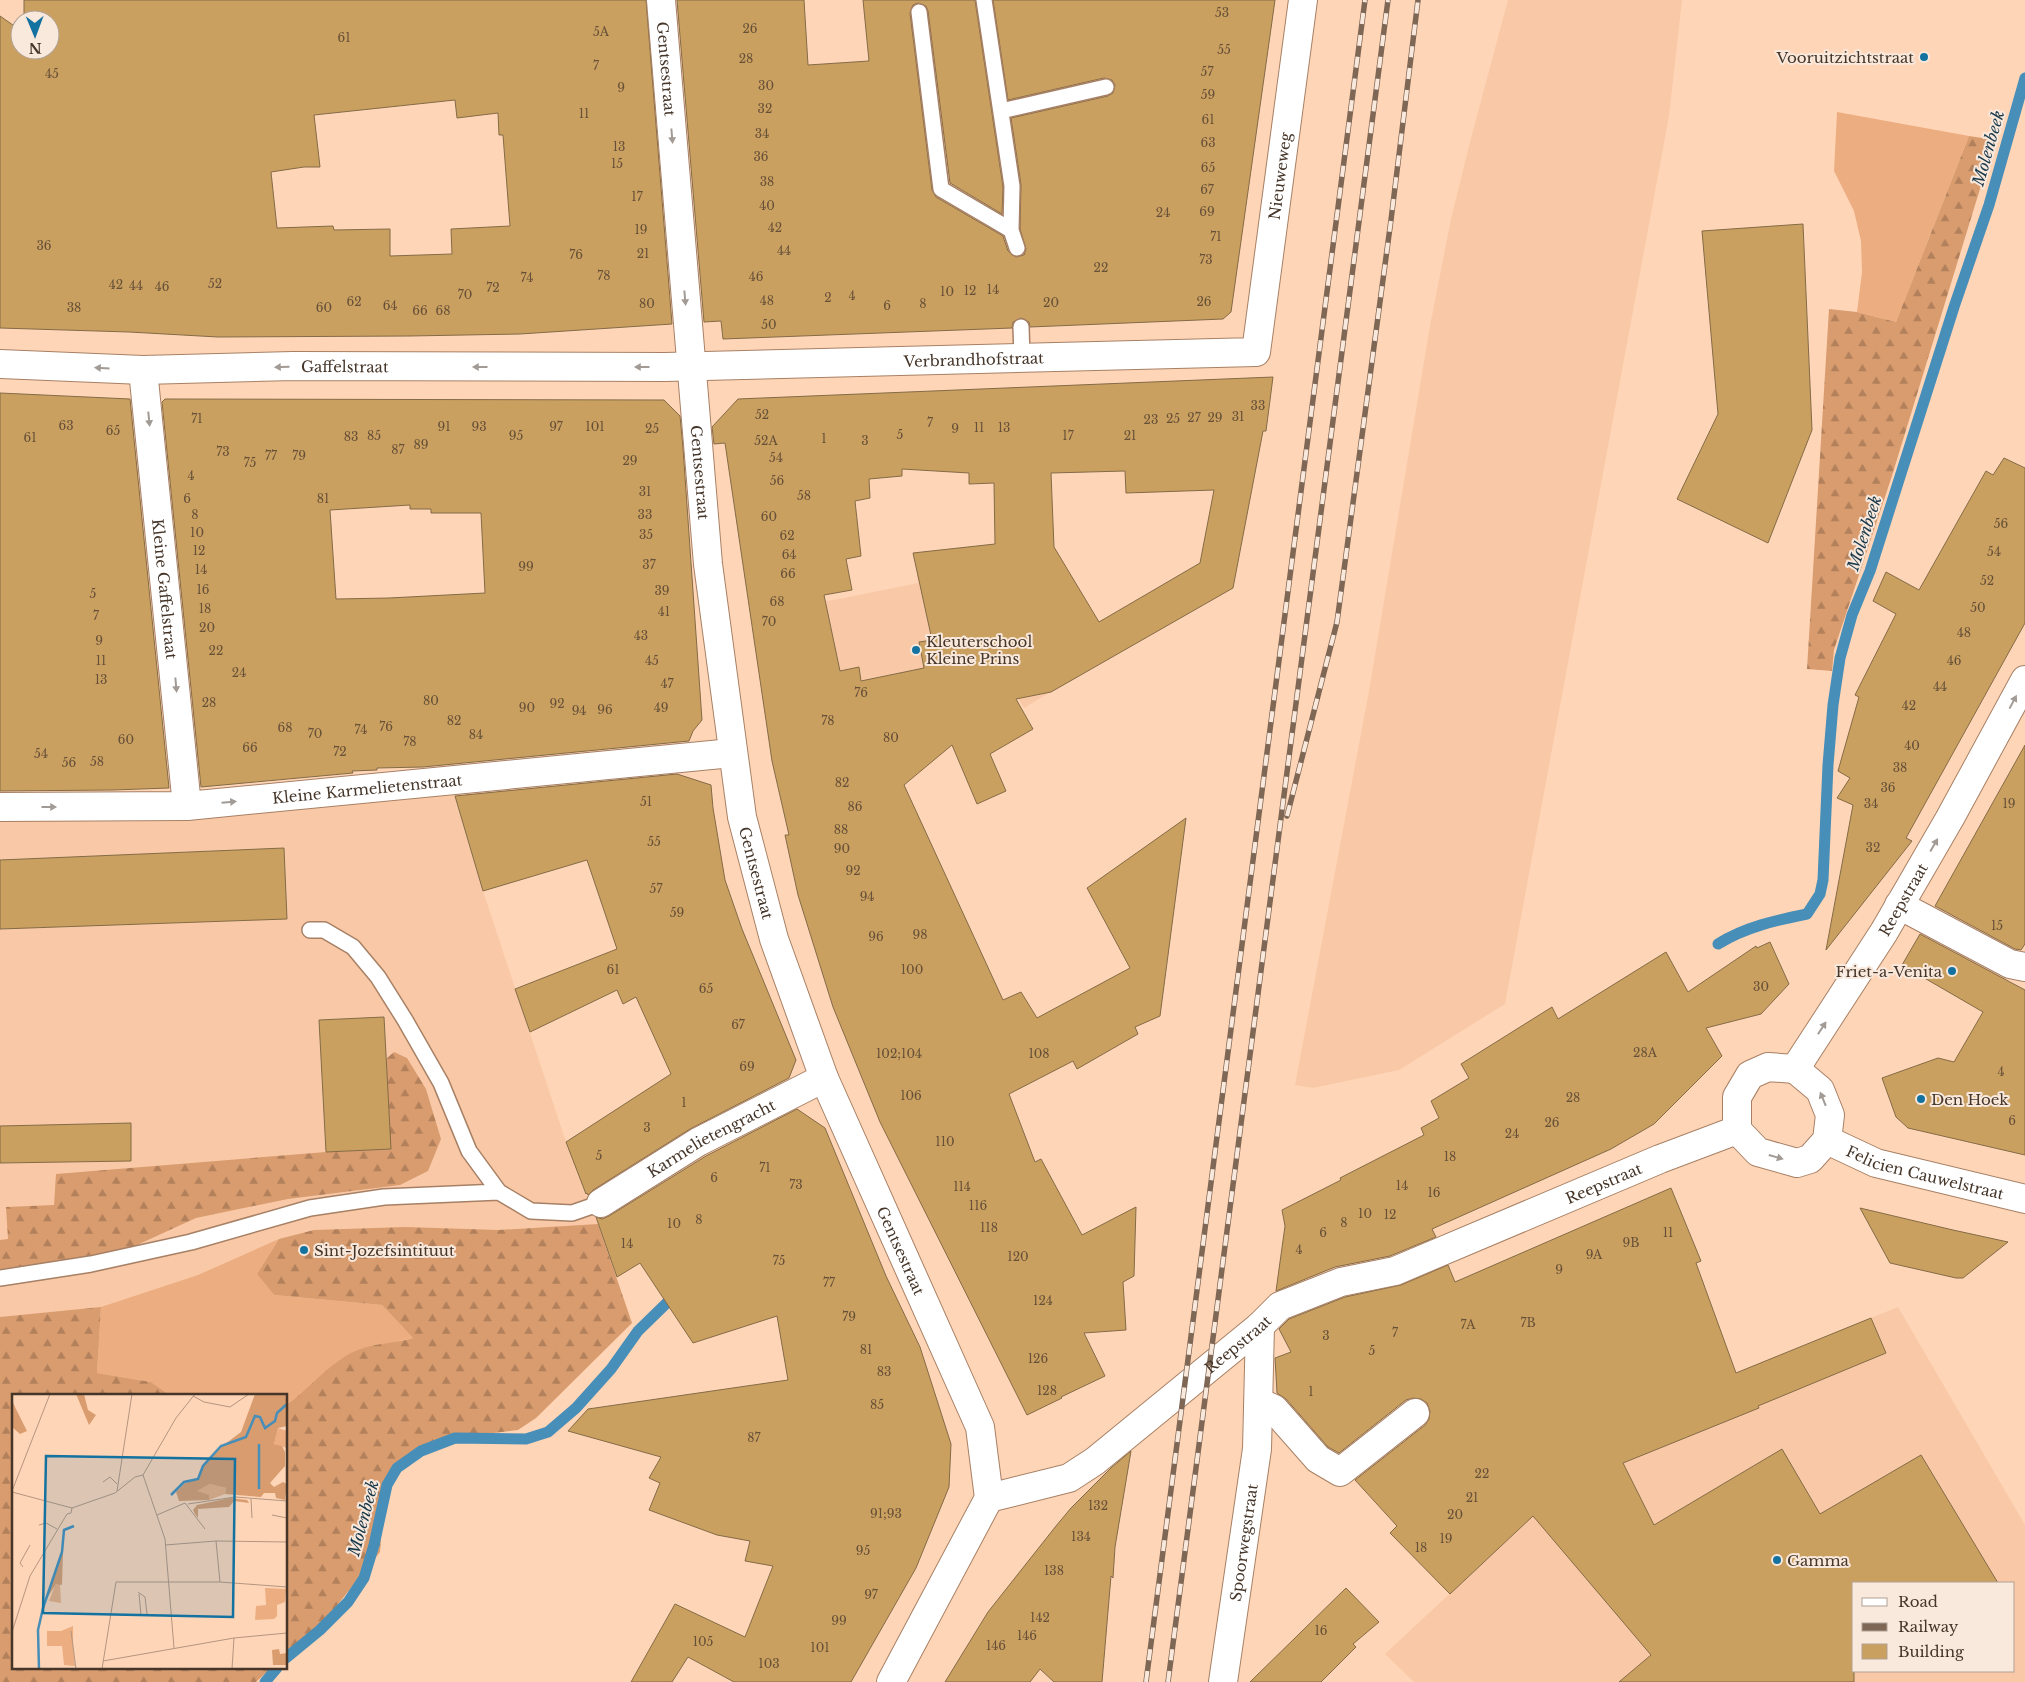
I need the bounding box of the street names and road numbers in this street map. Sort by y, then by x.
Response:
street label: Gentsestraat [653,21,680,117]
street label: Nieuweweg [1264,130,1295,221]
street label: Verbrandhofstraat [902,348,1044,370]
street label: Gaffelstraat [301,357,389,376]
street label: Gentsestraat [687,424,714,521]
street label: Kleine Gaffelstraat [149,518,182,660]
street label: Kleine Karmelietenstraat [271,770,463,807]
street label: Gentsestraat [735,825,778,922]
street label: Reepstraat [1874,859,1932,939]
street label: Karmelietengracht [644,1095,779,1181]
street label: Felicien Cauwelstraat [1843,1141,2006,1203]
street label: Reepstraat [1562,1158,1645,1207]
street label: Gentsestraat [873,1203,929,1298]
street label: Reepstraat [1200,1311,1275,1377]
street label: Spoorwegstraat [1225,1482,1261,1603]

